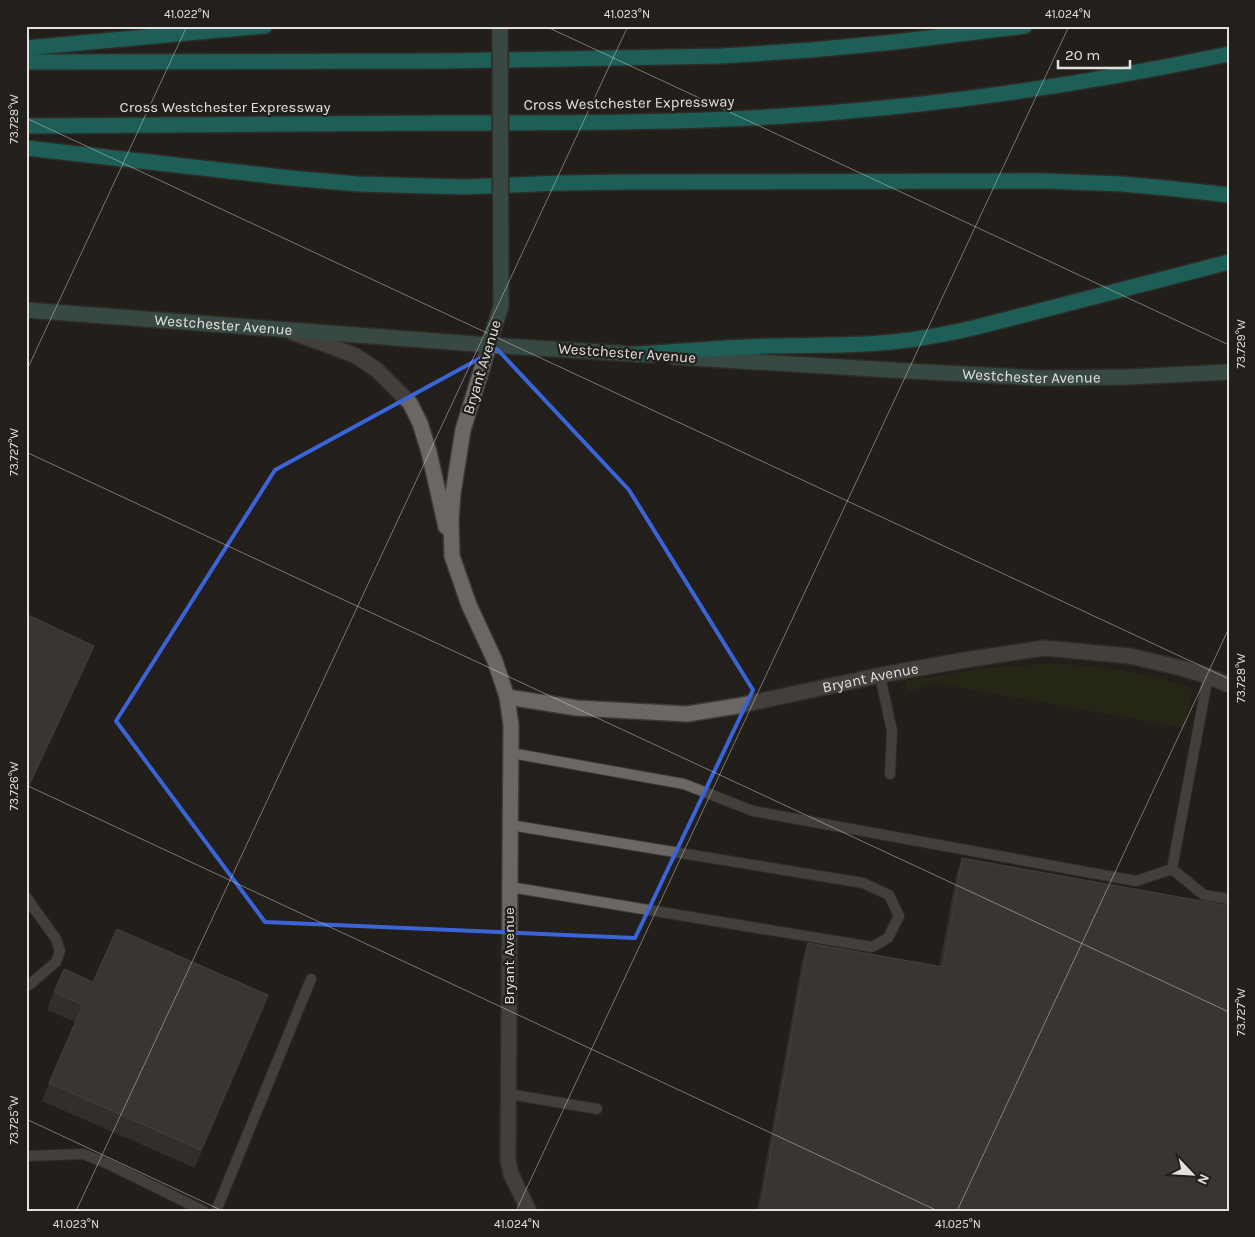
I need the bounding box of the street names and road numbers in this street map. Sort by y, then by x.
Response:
street label: Cross Westchester Expressway [523,92,735,114]
street label: Cross Westchester Expressway [120,98,330,116]
street label: Westchester Avenue [154,311,293,339]
street label: Bryant Avenue [459,318,505,416]
street label: Westchester Avenue [557,339,697,367]
street label: Westchester Avenue [962,365,1101,387]
street label: Bryant Avenue [821,659,920,696]
street label: Bryant Avenue [500,907,518,1005]

